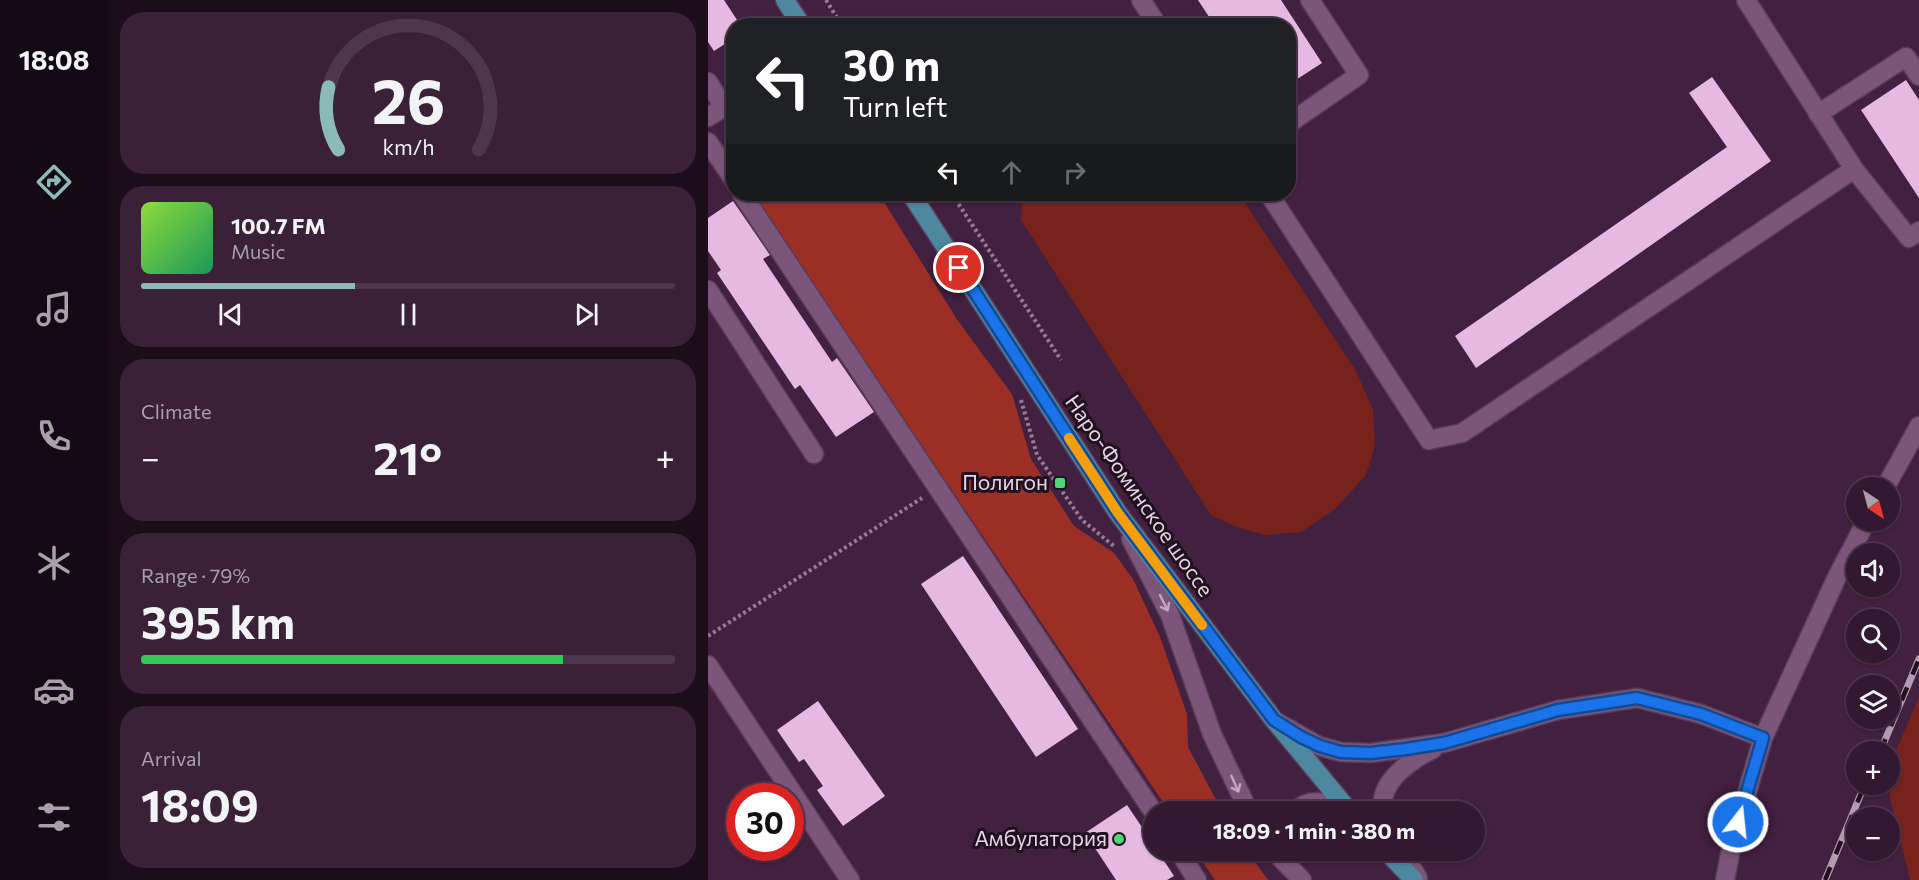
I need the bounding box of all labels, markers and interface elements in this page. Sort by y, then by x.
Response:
text: 30 m [843,38,940,90]
icon: left [744,42,822,120]
text: 18:08 [19,43,89,76]
text: 26 [371,61,445,137]
text: Turn left [843,90,947,123]
text: km/h [382,133,434,159]
icon: left [932,156,965,189]
icon: ahead [995,156,1028,189]
icon: right [1058,156,1091,189]
icon: directions [33,161,75,203]
text: 100.7 FM [231,212,326,239]
text: Music [231,239,285,263]
pin [933,242,984,293]
icon: arrive [942,251,975,284]
icon: music [33,288,75,330]
icon: previous [214,298,247,331]
icon: pause [392,298,425,331]
icon: next [570,298,603,331]
street label: Наро-Фоминское шоссе [1061,390,1219,601]
text: Climate [141,399,211,423]
icon: phone [33,415,75,457]
text: 21° [373,429,442,484]
text: − [141,436,160,477]
text: + [656,436,675,477]
place label: Полигон [962,469,1048,494]
marker: Полигон [1053,476,1067,490]
north arrow [1846,477,1900,531]
map controls [1846,477,1900,861]
icon: climate [33,542,75,584]
button: sound [1846,543,1900,597]
text: Range · 79% [141,563,250,587]
text: 395 km [141,593,295,648]
one-way arrow [1158,594,1170,611]
button: search [1846,609,1900,663]
icon: car [33,669,75,711]
button: layers [1846,675,1900,729]
button: + [1846,741,1900,795]
text: Arrival [141,746,202,770]
one-way arrow [1230,775,1242,793]
text: 18:09 [141,776,259,831]
speed limit sign: 30 [726,783,804,861]
position arrow [1706,790,1770,854]
icon: filters [33,796,75,838]
button: − [1846,807,1900,861]
text: 18:09 · 1 min · 380 m [1213,817,1415,844]
place label: Амбулатория [974,825,1107,850]
marker: Амбулатория [1112,832,1126,846]

